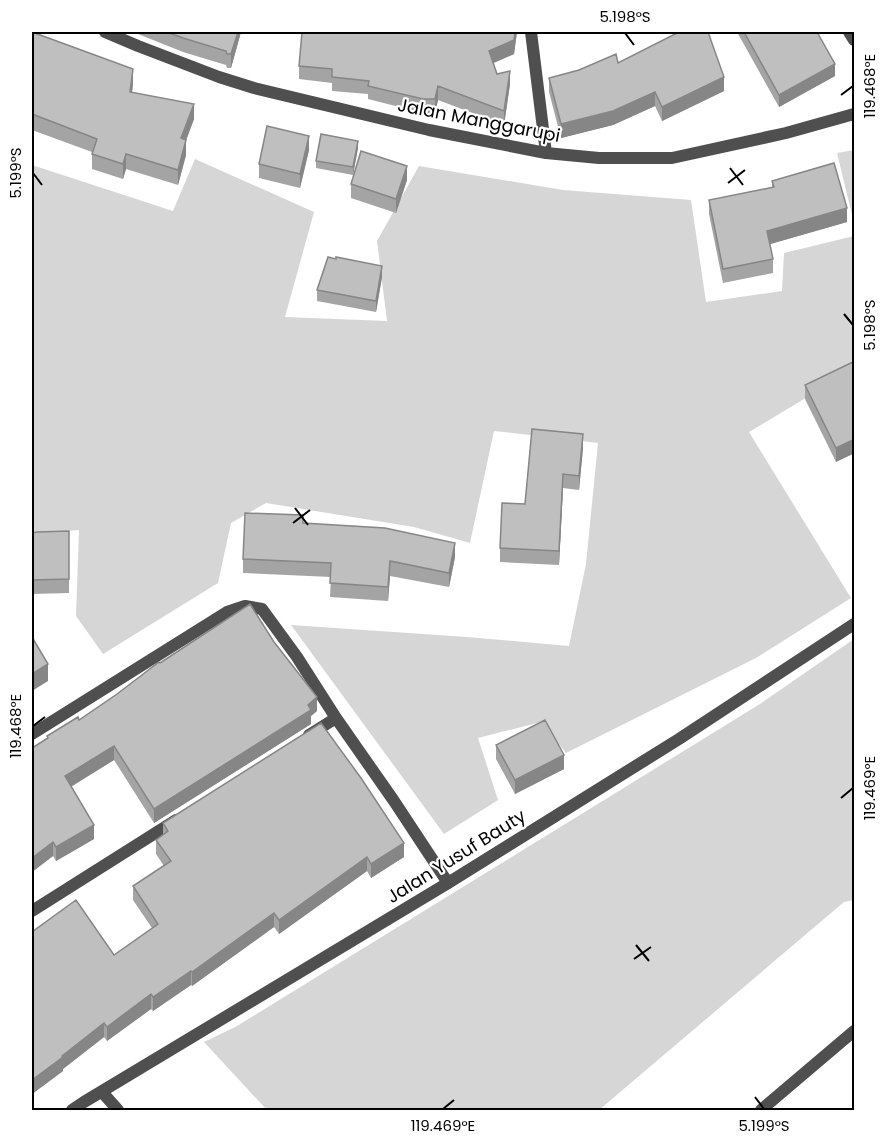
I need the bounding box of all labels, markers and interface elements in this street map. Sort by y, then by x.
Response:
text: 5.198°S [599,6,651,27]
text: 119.468°E [859,54,880,118]
street label: Jalan Manggarupi [396,92,562,148]
text: 5.199°S [5,147,26,199]
text: 5.198°S [859,299,880,351]
text: 119.468°E [5,694,26,758]
text: 119.469°E [859,756,880,820]
street label: Jalan Yusuf Bauty [382,803,530,909]
text: 119.469°E [411,1115,475,1136]
text: 5.199°S [738,1115,790,1136]

